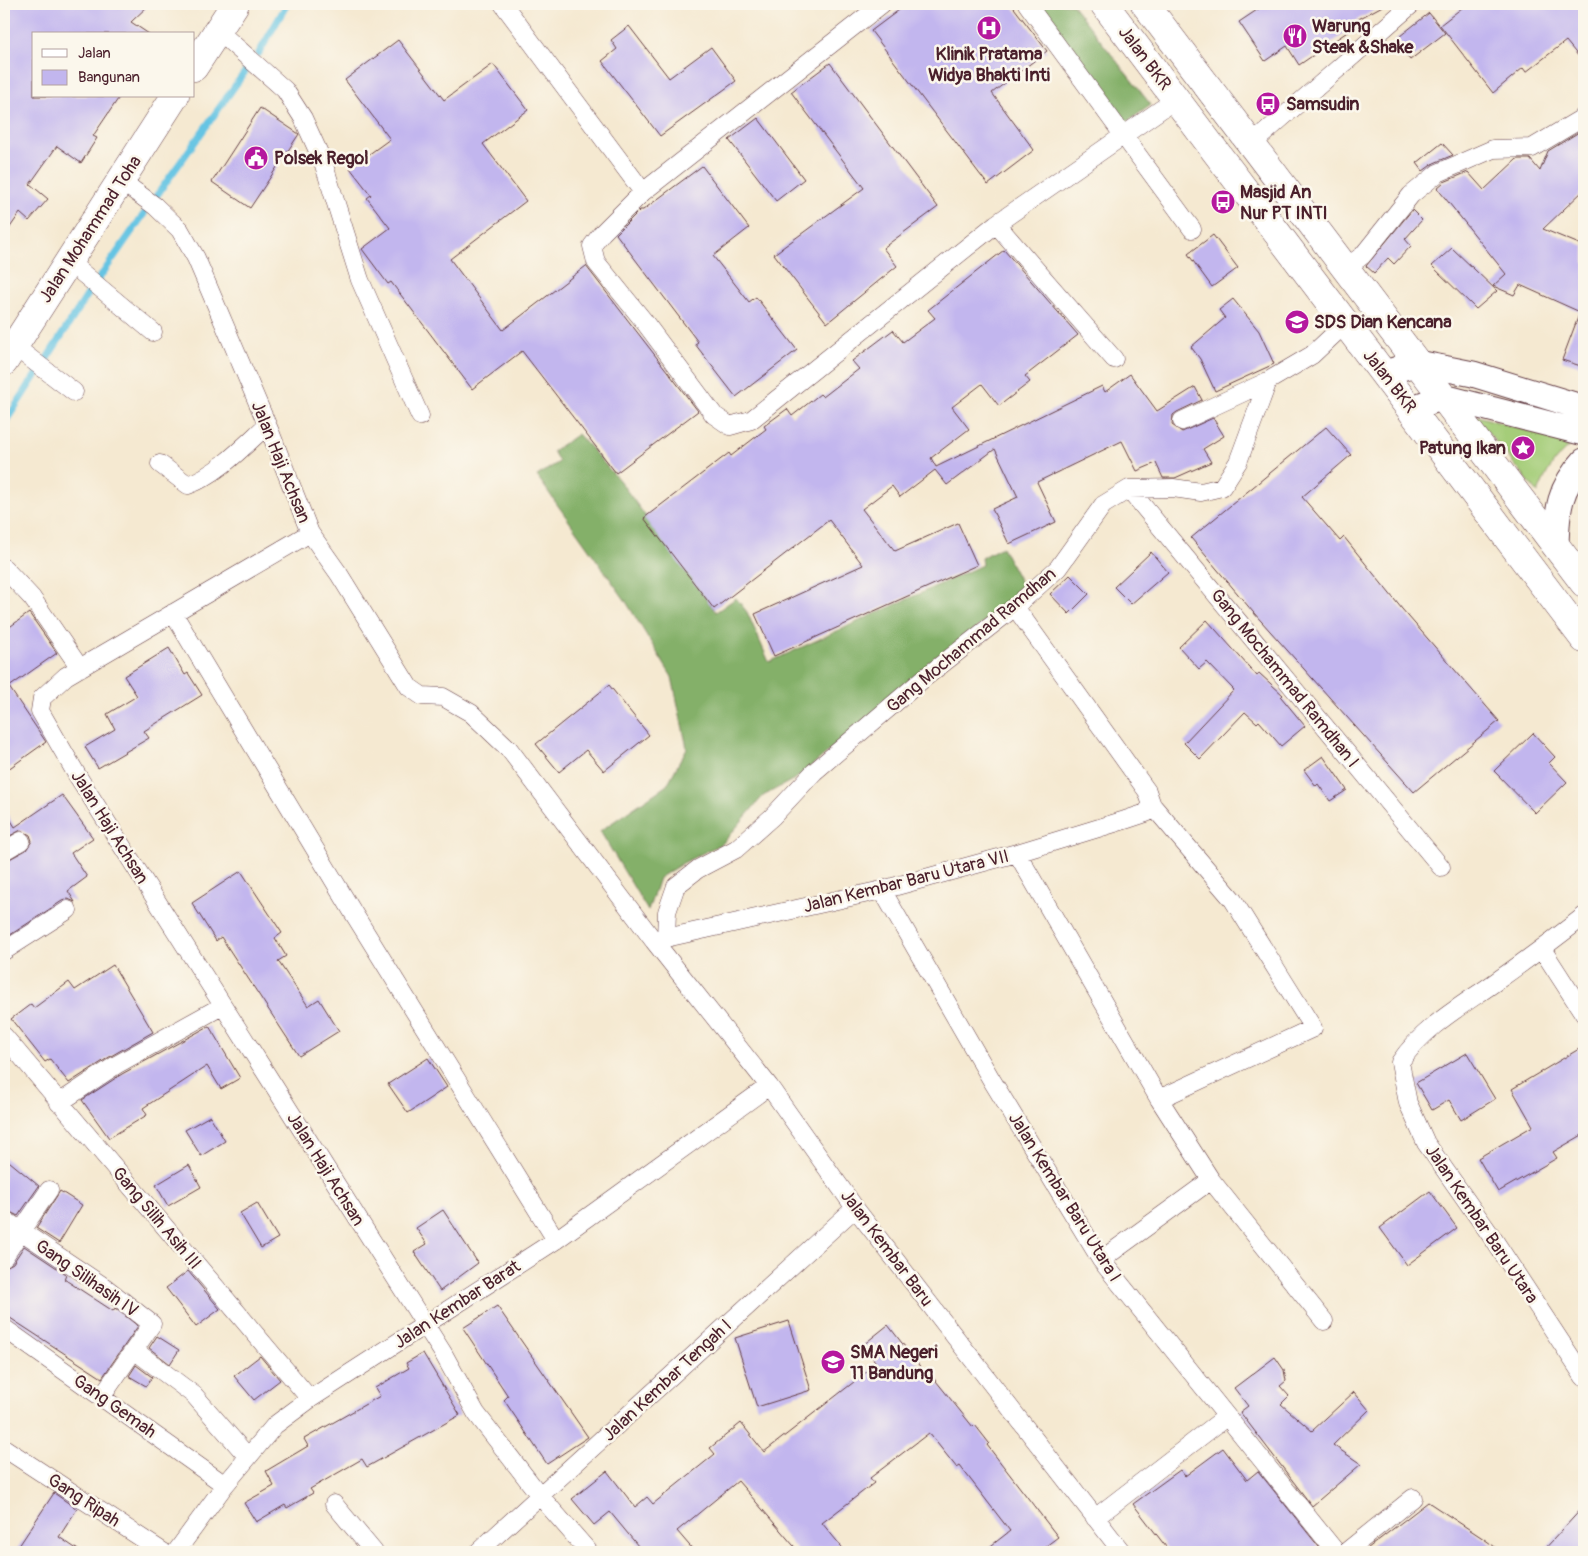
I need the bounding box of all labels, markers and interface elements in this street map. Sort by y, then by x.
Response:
hospital icon: Klinik Pratama Widya Bhakti Inti [976,15,1002,41]
place label: Warung Steak &Shake [1312,15,1414,59]
street label: Jalan BKR [1113,22,1176,95]
restaurant icon: Warung Steak &Shake [1282,23,1308,49]
legend [32,32,195,98]
place label: Klinik Pratama Widya Bhakti Inti [928,43,1050,87]
text: Jalan [78,44,111,63]
text: Bangunan [78,68,140,87]
bus stop icon: Samsudin [1255,91,1281,117]
place label: Samsudin [1286,93,1359,116]
public building icon: Polsek Regol [243,145,269,171]
place label: Polsek Regol [274,147,369,170]
street label: Jalan Mohammad Toha [34,151,147,307]
place label: Masjid An Nur PT INTI [1240,181,1328,225]
bus stop icon: Masjid An Nur PT INTI [1210,189,1236,215]
school or university icon: SDS Dian Kencana [1284,309,1310,335]
place label: SDS Dian Kencana [1314,311,1452,334]
street label: Jalan BKR [1358,345,1422,418]
street label: Jalan Haji Achsan [246,398,315,527]
place icon: Patung Ikan [1510,435,1536,461]
place label: Patung Ikan [1419,437,1506,460]
street label: Gang Mochammad Ramdhan [882,563,1061,718]
street label: Gang Mochammad Ramdhan I [1205,584,1364,772]
street label: Jalan Haji Achsan [65,766,154,888]
street label: Jalan Kembar Baru Utara VII [801,845,1011,918]
street label: Jalan Haji Achsan [281,1108,370,1230]
street label: Jalan Kembar Baru Utara I [1003,1108,1126,1286]
street label: Jalan Kembar Baru Utara [1420,1141,1543,1308]
street label: Gang Silih Asih III [107,1162,206,1274]
street label: Jalan Kembar Baru [835,1185,938,1311]
street label: Gang Silihasih IV [31,1234,143,1322]
street label: Jalan Kembar Barat [390,1255,526,1354]
street label: Jalan Kembar Tengah I [598,1314,737,1446]
place label: SMA Negeri 11 Bandung [850,1341,938,1385]
school or university icon: SMA Negeri 11 Bandung [820,1349,846,1375]
street label: Gang Gemah [69,1369,161,1443]
street label: Gang Ripah [43,1468,124,1532]

